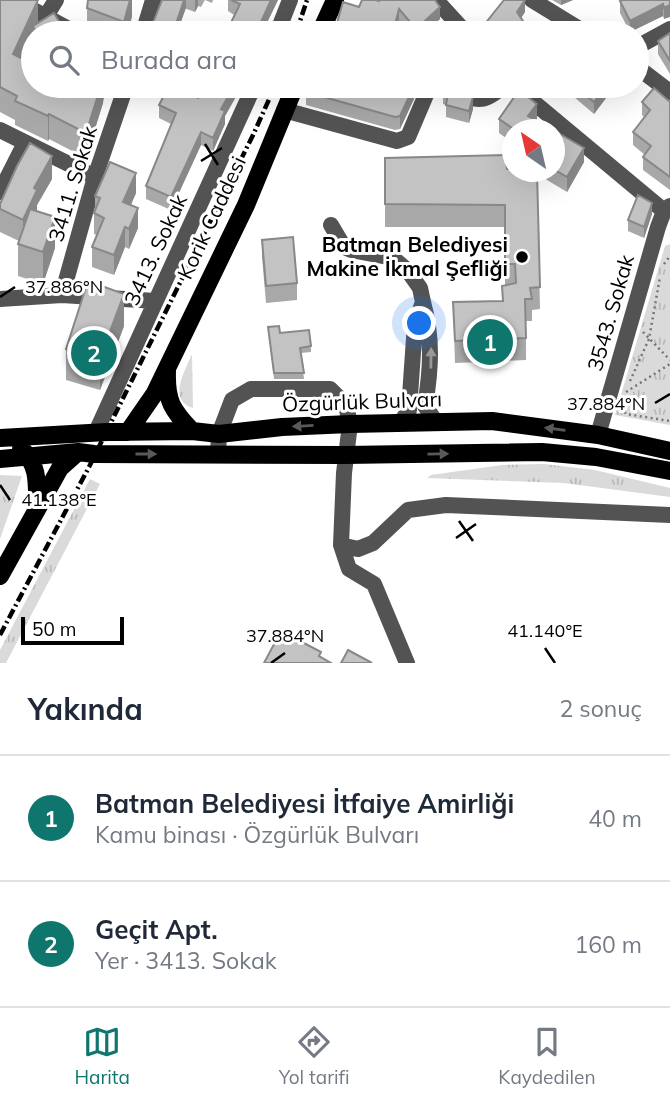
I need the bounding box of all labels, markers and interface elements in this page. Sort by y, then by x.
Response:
search box [21,21,649,98]
icon: search [45,41,83,79]
text: Burada ara [101,43,237,76]
north arrow [502,119,565,182]
street label: 3411. Sokak [42,122,102,245]
street label: Korik Caddesi [171,152,251,283]
street label: 3413. Sokak [118,190,192,309]
place label: Batman Belediyesi Makine İkmal Şefliği [306,231,508,281]
marker: Batman Belediyesi Makine İkmal Şefliği [514,249,530,265]
street label: 3543. Sokak [581,251,639,374]
text: 37.886°N [25,275,103,298]
your location [402,306,436,340]
pin: 1 [467,316,513,368]
pin: 2 [71,327,117,379]
one-way arrow [425,347,437,369]
street label: Özgürlük Bulvarı [281,385,443,417]
text: 37.884°N [567,392,645,415]
one-way arrow [292,420,314,431]
one-way arrow [544,424,566,435]
one-way arrow [135,448,157,460]
one-way arrow [427,448,449,460]
text: 41.138°E [21,488,97,511]
scale bar [21,614,124,646]
text: 50 m [32,617,76,641]
text: 41.140°E [507,619,583,642]
text: 37.884°N [246,624,324,647]
text: Yakında [28,690,143,728]
text: 2 sonuç [560,694,642,723]
text: Batman Belediyesi İtfaiye Amirliği [95,787,514,820]
text: 1 [44,804,58,833]
text: 40 m [588,804,642,833]
text: Kamu binası · Özgürlük Bulvarı [95,820,419,849]
text: Geçit Apt. [95,913,218,946]
text: 2 [44,930,58,959]
text: 160 m [574,930,642,959]
text: Yer · 3413. Sokak [95,946,277,975]
tab: Harita [74,1023,130,1089]
tab: Yol tarifi [279,1023,350,1089]
tab: Kaydedilen [498,1023,596,1089]

